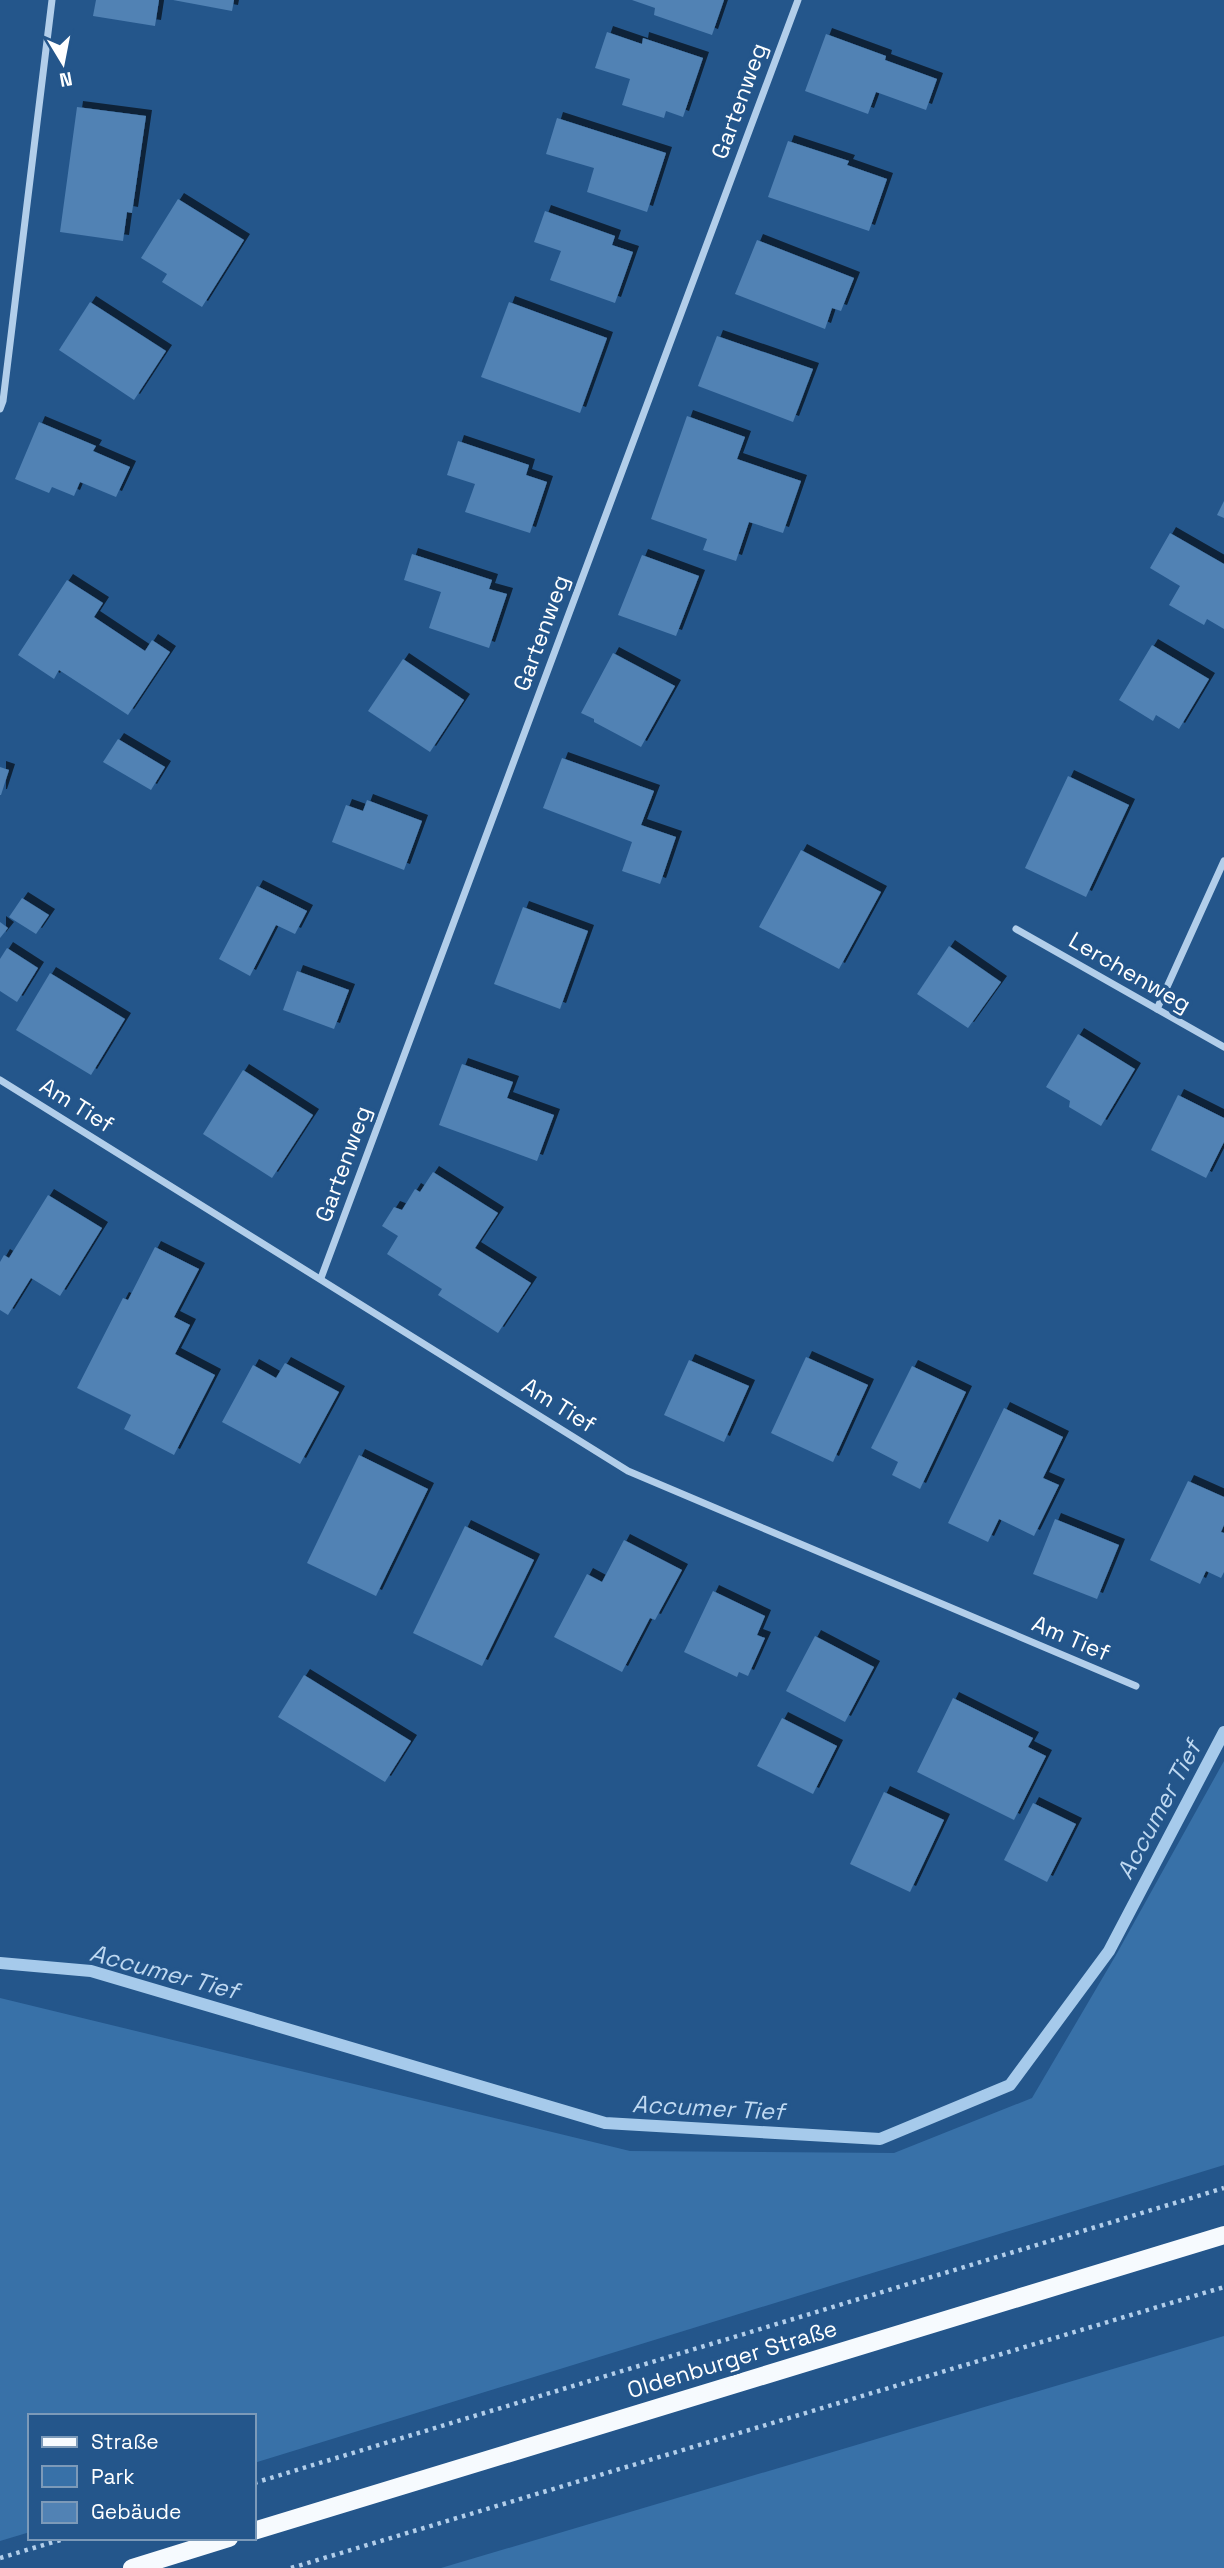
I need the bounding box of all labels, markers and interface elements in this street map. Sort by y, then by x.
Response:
north arrow [28,28,98,98]
street label: Gartenweg [704,39,774,163]
text: N [57,66,74,93]
street label: Gartenweg [506,571,576,695]
street label: Lerchenweg [1063,925,1197,1019]
street label: Am Tief [34,1071,120,1139]
street label: Gartenweg [308,1102,378,1226]
street label: Am Tief [516,1371,602,1439]
street label: Am Tief [1027,1608,1115,1668]
water label: Accumer Tief [1109,1732,1210,1884]
water label: Accumer Tief [87,1937,245,2007]
water label: Accumer Tief [631,2088,788,2127]
street label: Oldenburger Straße [623,2313,841,2405]
legend [28,2414,256,2540]
text: Straße [91,2428,159,2455]
text: Park [91,2463,135,2490]
text: Gebäude [91,2498,181,2525]

